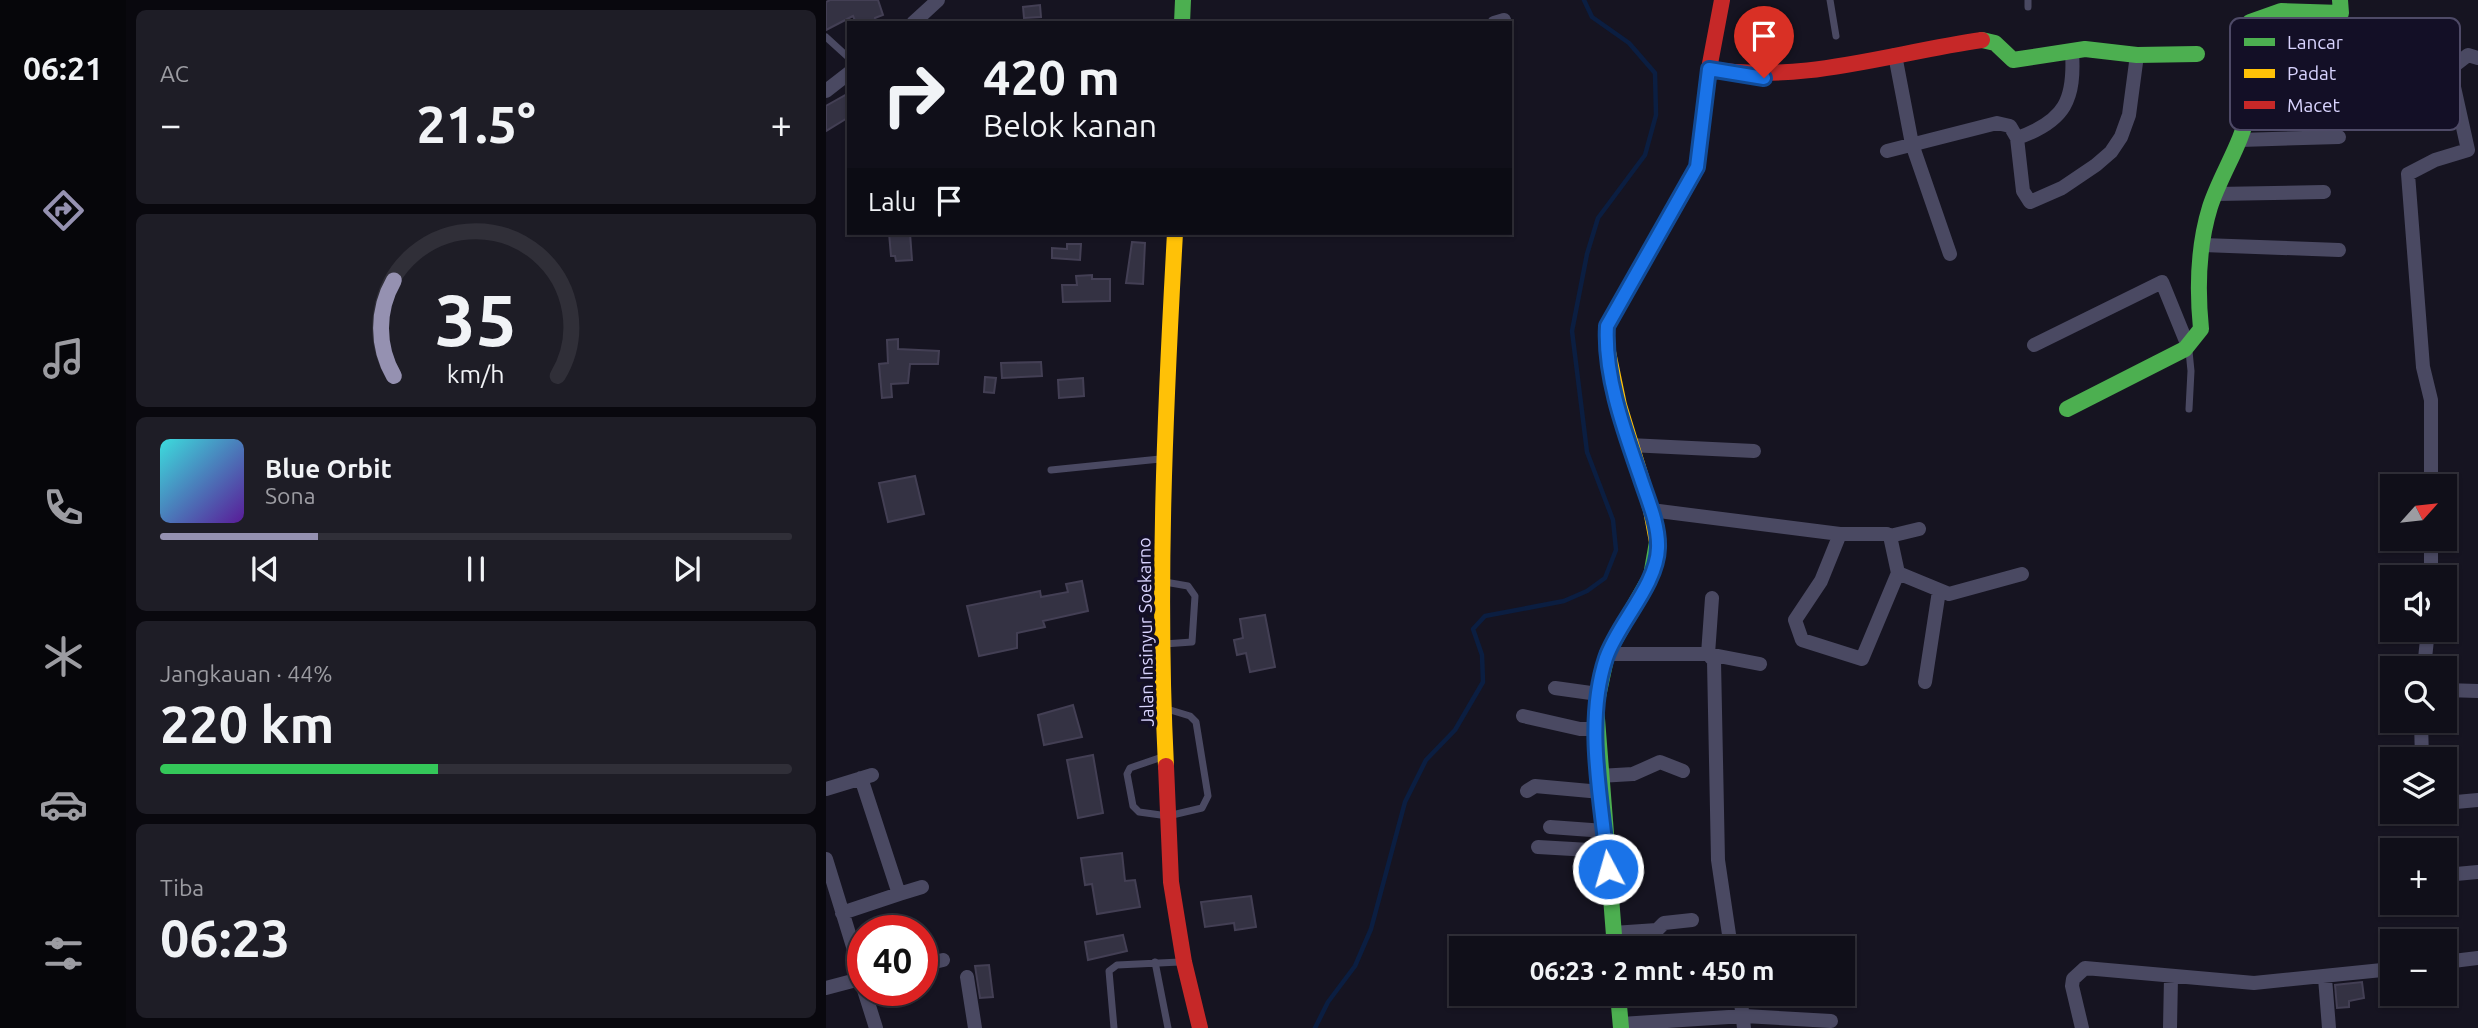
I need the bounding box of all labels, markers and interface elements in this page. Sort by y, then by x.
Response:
pin [1734,6,1794,78]
icon: arrive [1745,17,1783,55]
legend [2230,18,2460,130]
text: Lancar [2287,31,2343,53]
icon: right [868,49,959,140]
text: 420 m [983,49,1120,104]
text: 06:21 [23,50,103,86]
text: AC [160,61,189,86]
text: Padat [2287,62,2337,84]
text: Macet [2287,94,2341,116]
text: 21.5° [416,95,536,153]
text: − [160,103,181,145]
text: + [771,103,792,145]
text: Belok kanan [983,107,1157,143]
icon: arrive [930,182,968,220]
icon: directions [39,186,88,235]
text: Lalu [868,187,916,216]
text: 35 [435,279,517,361]
icon: music [39,334,88,383]
text: km/h [447,360,505,388]
text: Blue Orbit [265,454,392,483]
north arrow [2380,474,2457,551]
map controls [2380,474,2457,1006]
icon: phone [39,483,88,532]
text: Sona [265,483,315,508]
street label: Jalan Insinyur Soekarno [1133,537,1157,727]
icon: previous [246,550,284,588]
icon: pause [457,550,495,588]
icon: next [668,550,706,588]
button: sound [2380,565,2457,642]
icon: climate [39,632,88,681]
button: search [2380,656,2457,733]
text: Jangkauan · 44% [160,661,332,686]
text: 220 km [160,695,334,753]
button: layers [2380,747,2457,824]
icon: car [39,780,88,829]
position arrow [1571,832,1645,906]
button: + [2380,838,2457,915]
text: Tiba [160,875,204,900]
text: 06:23 [160,909,290,967]
speed limit sign: 40 [847,915,938,1006]
icon: filters [39,929,88,978]
button: − [2380,929,2457,1006]
text: 06:23 · 2 mnt · 450 m [1530,956,1774,985]

